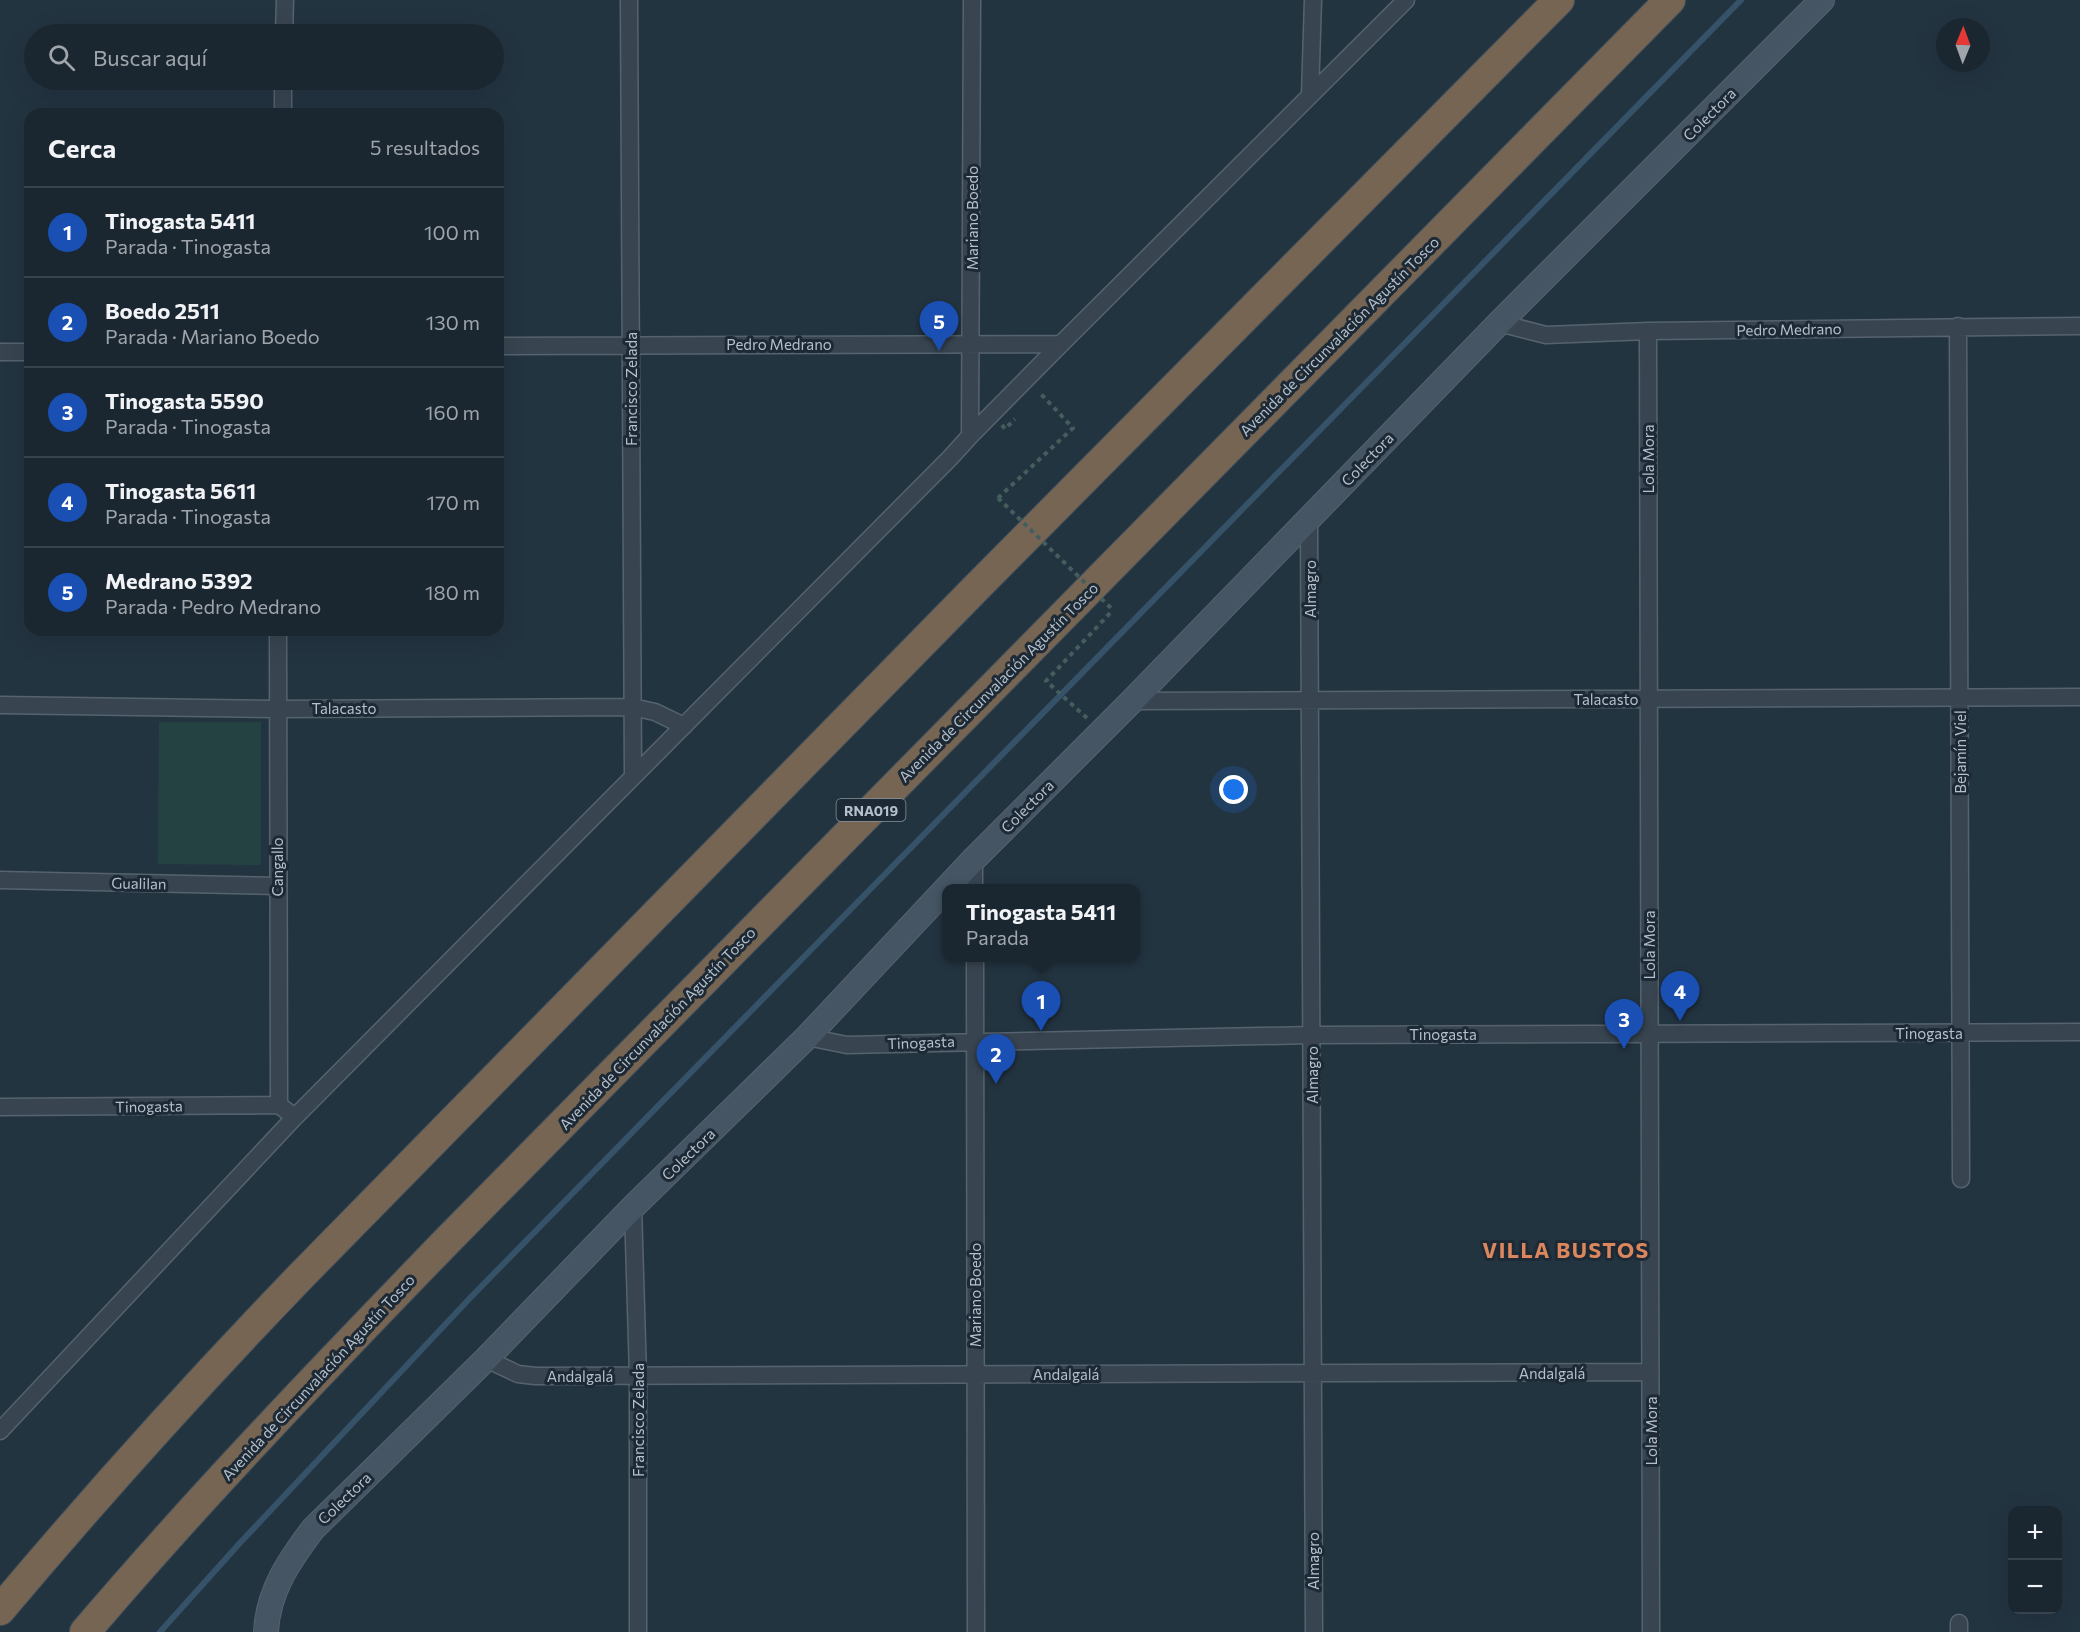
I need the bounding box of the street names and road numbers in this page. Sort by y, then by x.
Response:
street label: Colectora [1679,84,1739,144]
street label: Mariano Boedo [963,166,981,270]
street label: Avenida de Circunvalación Agustín Tosco [1236,233,1442,439]
street label: Pedro Medrano [1736,319,1842,339]
street label: Francisco Zelada [622,332,640,446]
street label: Pedro Medrano [726,335,832,353]
street label: Lola Mora [1639,424,1657,494]
street label: Colectora [1337,429,1397,489]
street label: Almagro [1301,560,1319,618]
street label: Avenida de Circunvalación Agustín Tosco [895,579,1101,785]
street label: Talacasto [1574,690,1638,708]
street label: Talacasto [312,699,376,717]
street label: Bejamín Viel [1951,710,1969,794]
street label: Colectora [997,776,1057,836]
road number: RNA019 [836,799,906,821]
street label: Cangallo [268,837,286,897]
street label: Gualilan [111,874,167,892]
street label: Lola Mora [1640,910,1658,980]
street label: Avenida de Circunvalación Agustín Tosco [555,923,759,1133]
street label: Tinogasta [1895,1024,1963,1042]
street label: Tinogasta [1409,1025,1477,1043]
street label: Tinogasta [887,1032,955,1052]
street label: Almagro [1303,1046,1321,1104]
street label: Tinogasta [115,1096,183,1116]
street label: Colectora [658,1124,718,1184]
street label: Mariano Boedo [966,1243,984,1347]
street label: Avenida de Circunvalación Agustín Tosco [218,1270,418,1484]
street label: Francisco Zelada [629,1363,647,1477]
street label: Andalgalá [1519,1364,1585,1382]
street label: Andalgalá [1033,1365,1099,1383]
street label: Andalgalá [547,1367,613,1385]
street label: Lola Mora [1642,1396,1660,1466]
street label: Colectora [314,1468,374,1528]
street label: Almagro [1304,1532,1322,1590]

